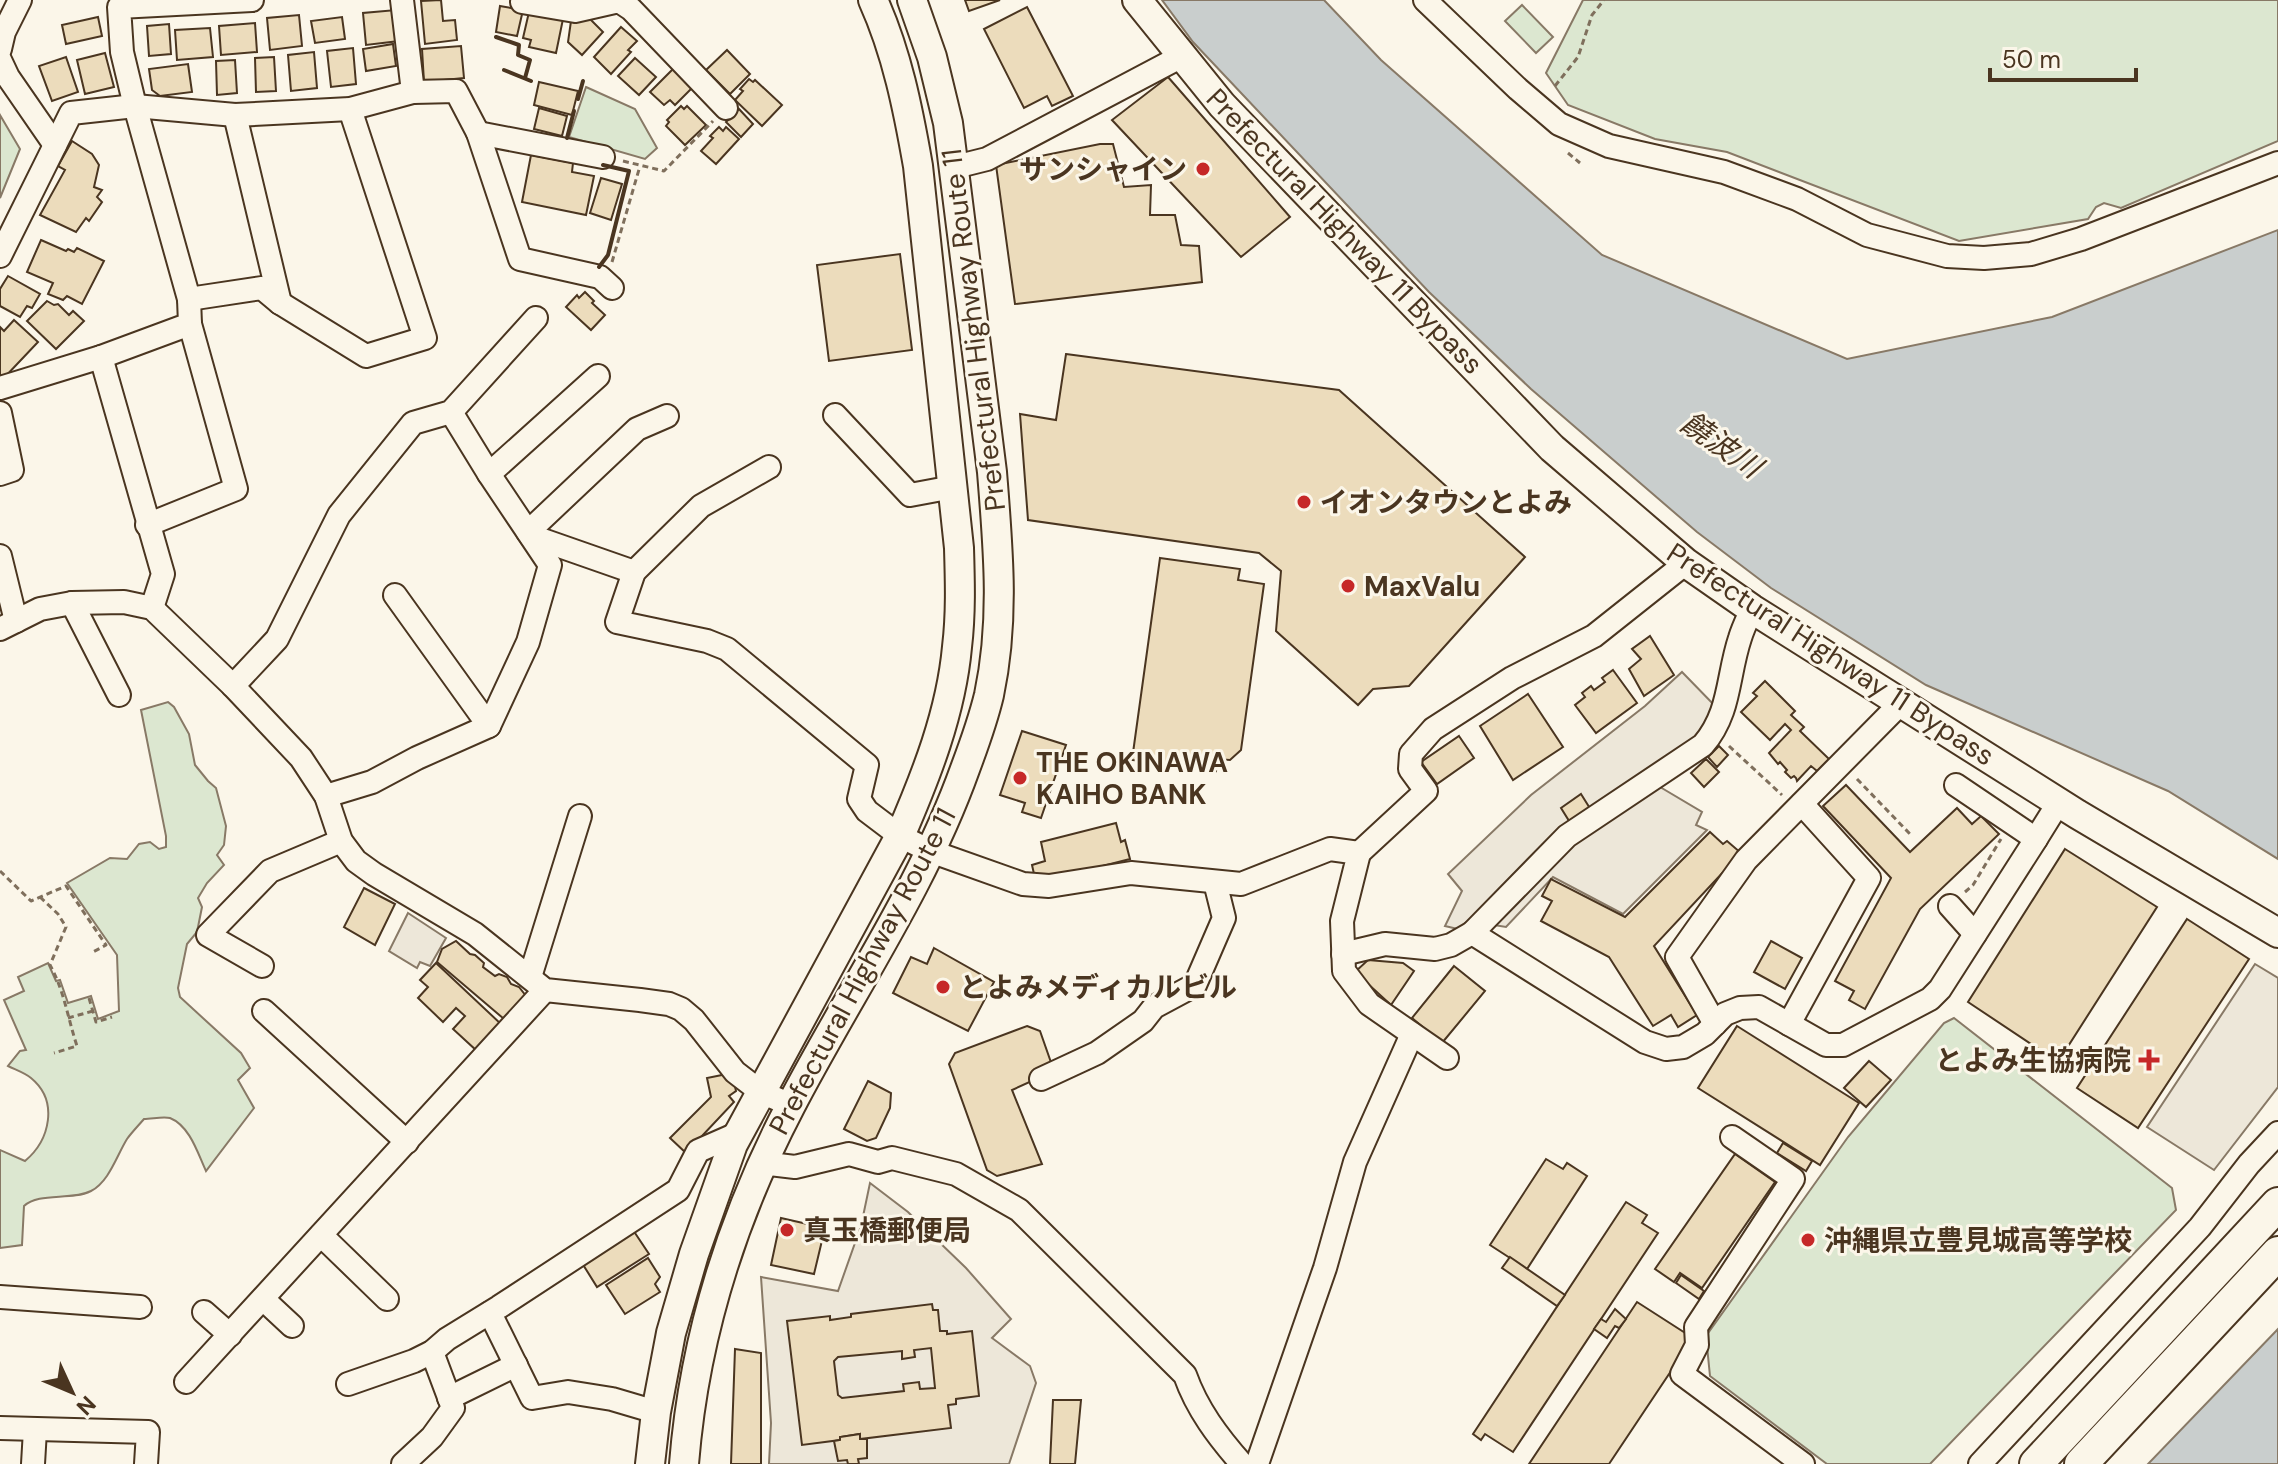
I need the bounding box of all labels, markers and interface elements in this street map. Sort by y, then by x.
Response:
scale bar [1990,32,2136,82]
text: 50 m [2002,44,2061,75]
street label: Prefectural Highway 11 Bypass [1198,81,1491,382]
street label: Prefectural Highway Route 11 [933,147,1014,513]
place label: サンシャイン [1019,151,1187,188]
marker: サンシャイン [1194,160,1212,178]
water label: 饒波川 [1673,403,1772,488]
place label: イオンタウンとよみ [1320,484,1572,521]
marker: イオンタウンとよみ [1295,493,1313,511]
street label: Prefectural Highway 11 Bypass [1660,535,2002,774]
place label: MaxValu [1364,568,1480,605]
marker: MaxValu [1339,577,1357,595]
place label: THE OKINAWA KAIHO BANK [1036,744,1228,813]
marker: THE OKINAWA KAIHO BANK [1011,769,1029,787]
street label: Prefectural Highway Route 11 [760,801,964,1141]
place label: とよみメディカルビル [959,969,1237,1006]
marker: とよみメディカルビル [934,978,952,996]
place label: とよみ生協病院 [1935,1042,2131,1079]
marker: とよみ生協病院 [2138,1049,2160,1071]
place label: 真玉橋郵便局 [803,1212,971,1249]
marker: 真玉橋郵便局 [778,1221,796,1239]
place label: 沖縄県立豊見城高等学校 [1824,1222,2132,1259]
marker: 沖縄県立豊見城高等学校 [1799,1231,1817,1249]
north arrow [32,1352,112,1432]
text: N [70,1390,102,1421]

